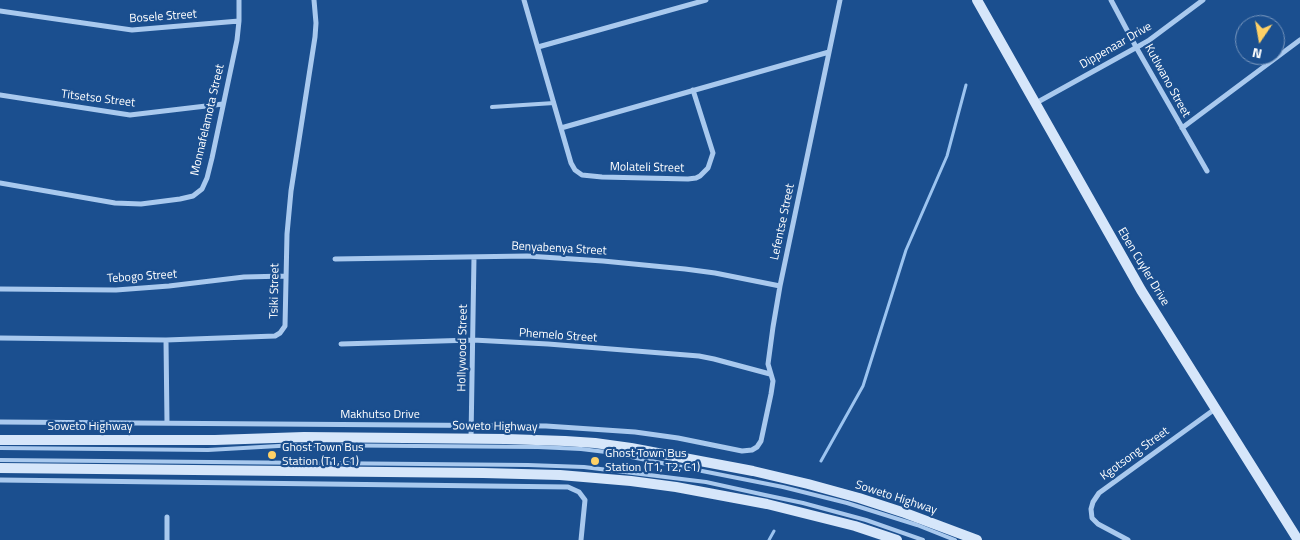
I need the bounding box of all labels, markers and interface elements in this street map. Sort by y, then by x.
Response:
street label: Bosele Street [129,7,197,27]
north arrow [1235,15,1285,65]
street label: Dippenaar Drive [1078,20,1154,72]
street label: Kutlwano Street [1141,42,1193,120]
text: N [1250,43,1264,65]
street label: Monnafelamota Street [188,63,228,177]
street label: Titsetso Street [60,87,136,111]
street label: Molateli Street [610,160,684,176]
street label: Lefentse Street [768,183,798,261]
street label: Eben Cuyler Drive [1114,225,1172,309]
street label: Benyabenya Street [511,239,607,259]
street label: Tsiki Street [267,263,283,319]
street label: Tebogo Street [107,267,177,287]
street label: Hollywood Street [455,304,471,392]
street label: Phemelo Street [518,326,598,346]
street label: Makhutso Drive [340,408,420,422]
street label: Soweto Highway [452,419,538,435]
street label: Soweto Highway [47,420,133,434]
street label: Kgotsong Street [1098,424,1172,484]
place label: Ghost Town Bus Station (T1, C1) [282,441,364,469]
place label: Ghost Town Bus Station (T1, T2, C1) [605,447,700,475]
marker: Ghost Town Bus Station (T1, C1) [266,449,278,461]
marker: Ghost Town Bus Station (T1, T2, C1) [589,455,601,467]
street label: Soweto Highway [853,478,939,518]

